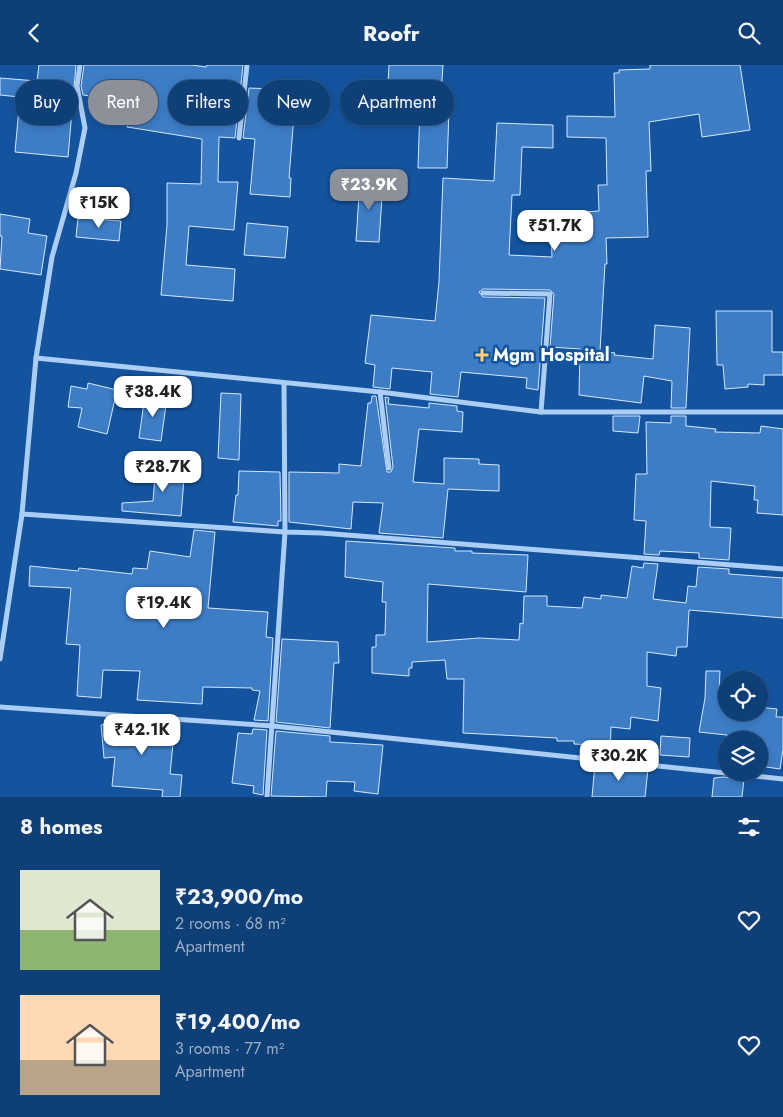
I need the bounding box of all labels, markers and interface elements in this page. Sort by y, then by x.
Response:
text: Roofr [363,17,420,49]
icon: back [20,19,48,47]
icon: search [735,19,763,47]
chip: Buy [15,80,78,125]
chip: Rent [88,80,158,125]
chip: Filters [168,80,248,125]
chip: New [258,80,330,125]
chip: Apartment [340,80,454,125]
pin: ₹23.9K [328,169,410,211]
text: ₹23.9K [341,173,397,196]
pin: ₹15K [69,186,129,229]
text: ₹15K [80,191,118,214]
pin: ₹51.7K [514,209,596,252]
text: ₹51.7K [528,214,582,237]
place label: Mgm Hospital [493,342,610,368]
marker: Mgm Hospital [475,348,489,362]
pin: ₹38.4K [112,375,194,418]
text: ₹38.4K [125,380,181,403]
pin: ₹28.7K [122,451,204,493]
text: ₹28.7K [135,455,191,478]
pin: ₹19.4K [123,587,205,629]
text: ₹19.4K [137,591,191,614]
map controls [718,671,768,781]
button: locate [718,671,768,721]
pin: ₹42.1K [101,713,183,756]
text: ₹42.1K [114,718,170,741]
button: layers [718,731,768,781]
pin: ₹30.2K [578,739,660,782]
text: ₹30.2K [591,744,647,767]
text: 8 homes [20,812,103,842]
icon: filters [735,813,763,841]
text: ₹23,900/mo [175,882,303,912]
icon: home [60,890,120,950]
icon: heart [735,906,763,934]
text: 2 rooms · 68 m² [175,912,286,935]
text: Apartment [175,935,245,958]
text: ₹19,400/mo [175,1007,300,1037]
icon: home [60,1015,120,1075]
icon: heart [735,1031,763,1059]
text: 3 rooms · 77 m² [175,1037,284,1060]
text: Apartment [175,1060,245,1083]

